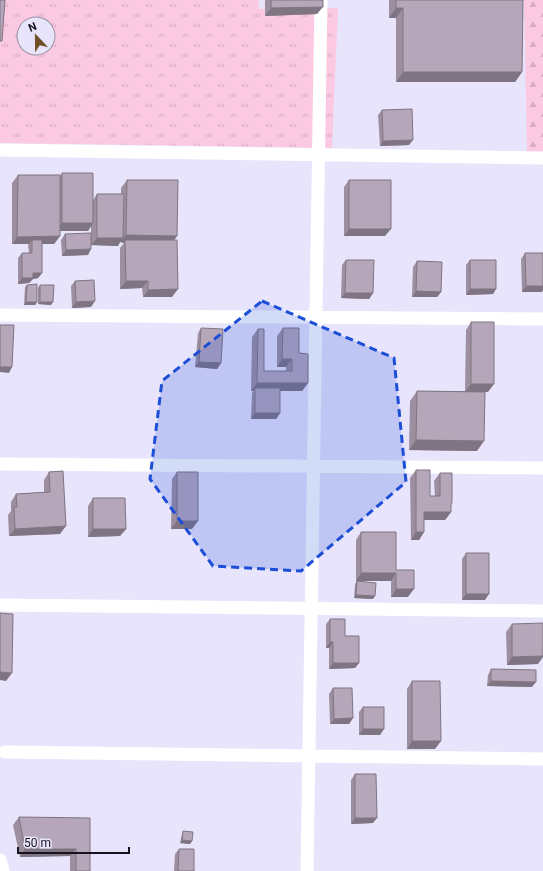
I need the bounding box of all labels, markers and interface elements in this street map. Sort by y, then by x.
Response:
north arrow [16,16,56,56]
text: N [26,20,39,35]
scale bar [18,829,129,855]
text: 50 m [24,836,51,850]

